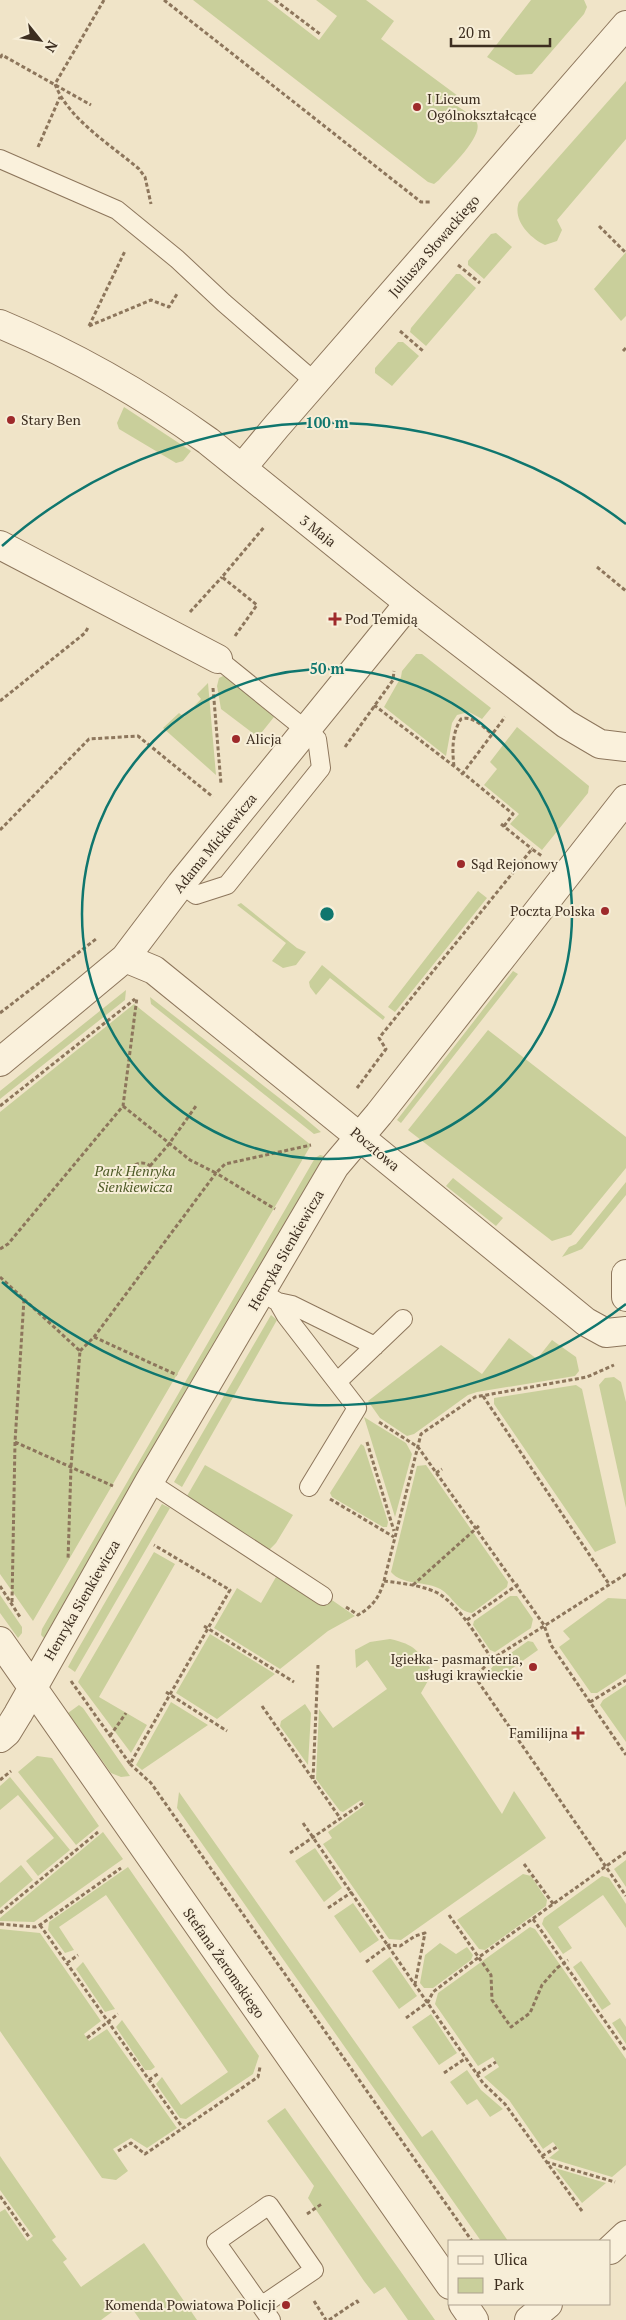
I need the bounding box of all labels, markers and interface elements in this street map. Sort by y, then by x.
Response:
north arrow [15,15,65,65]
scale bar [451,15,550,47]
text: 20 m [458,22,491,42]
text: N [41,37,63,56]
place label: I Liceum Ogólnokształcące [427,89,537,124]
marker: I Liceum Ogólnokształcące [411,101,423,113]
street label: Juliusza Słowackiego [384,190,483,301]
place label: Stary Ben [21,410,82,429]
text: 100 m [305,412,349,432]
marker: Stary Ben [5,414,17,426]
street label: 3 Maja [296,510,340,551]
place label: Pod Temidą [345,609,418,628]
marker: Pod Temidą [329,613,341,625]
text: 50 m [310,658,345,678]
place label: Alicja [246,729,282,748]
marker: Alicja [230,733,242,745]
street label: Adama Mickiewicza [169,789,261,896]
place label: Sąd Rejonowy [471,854,559,873]
marker: Sąd Rejonowy [455,858,467,870]
place label: Poczta Polska [510,901,595,920]
centre of rings [318,905,336,923]
marker: Poczta Polska [599,905,611,917]
street label: Pocztowa [347,1122,404,1175]
park label: Park Henryka Sienkiewicza [93,1161,176,1196]
street label: Henryka Sienkiewicza [243,1186,328,1313]
street label: Henryka Sienkiewicza [39,1536,124,1663]
place label: Igiełka- pasmanteria, usługi krawieckie [390,1649,523,1684]
marker: Igiełka- pasmanteria, usługi krawieckie [527,1661,539,1673]
place label: Familijna [509,1723,568,1742]
marker: Familijna [572,1727,584,1739]
street label: Stefana Żeromskiego [179,1904,270,2022]
legend [448,2240,611,2305]
text: Ulica [494,2249,528,2269]
text: Park [494,2274,524,2294]
place label: Komenda Powiatowa Policji [105,2295,276,2314]
marker: Komenda Powiatowa Policji [280,2299,292,2311]

